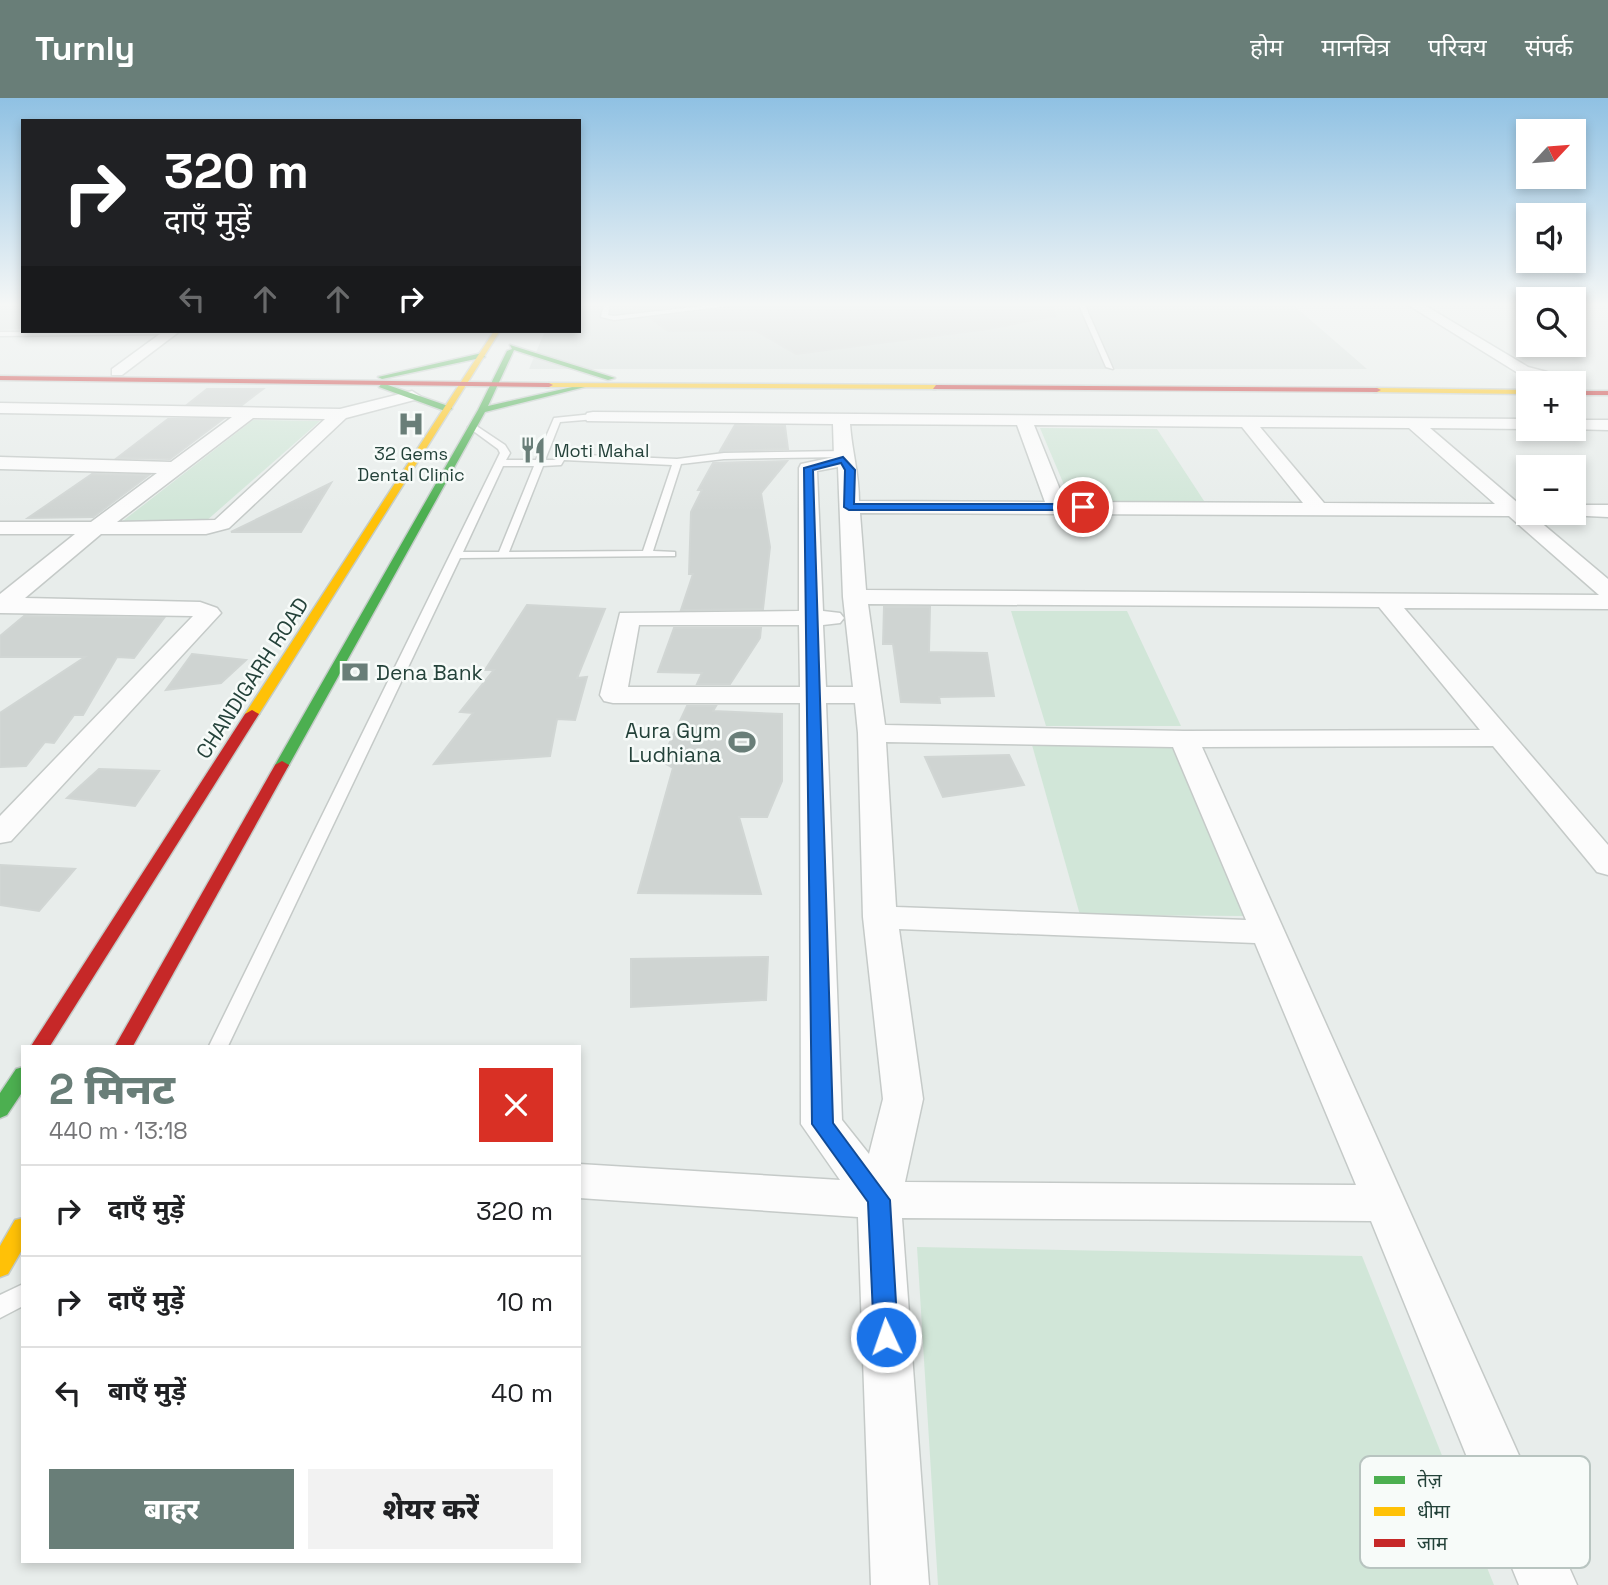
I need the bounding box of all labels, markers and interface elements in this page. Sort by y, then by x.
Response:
text: Turnly [35,28,135,70]
text: होम [1250,32,1283,63]
text: मानचित्र [1321,32,1390,63]
text: परिचय [1428,32,1487,63]
text: संपर्क [1525,32,1573,63]
north arrow [1516,119,1586,189]
map controls [1516,119,1586,525]
text: 320 m [164,140,309,202]
icon: right [49,147,140,238]
text: दाएँ मुड़ें [164,201,251,241]
button: sound [1516,203,1586,273]
icon: left [173,280,211,318]
icon: ahead [246,280,284,318]
icon: ahead [319,280,357,318]
icon: right [392,280,430,318]
button: search [1516,287,1586,357]
button: + [1516,371,1586,441]
hospital icon: 32 Gems Dental Clinic [396,409,426,439]
restaurant icon: Moti Mahal [518,435,548,465]
place label: Moti Mahal [554,439,649,462]
place label: 32 Gems Dental Clinic [357,442,465,486]
button: − [1516,455,1586,525]
pin [1053,477,1113,537]
icon: arrive [1064,488,1102,526]
street label: CHANDIGARH ROAD [190,592,314,764]
bank icon: Dena Bank [340,657,370,687]
place label: Dena Bank [376,659,483,686]
place label: Aura Gym Ludhiana [625,717,721,768]
sports icon: Aura Gym Ludhiana [727,727,757,757]
text: 2 मिनट [49,1063,175,1116]
button: close [479,1068,553,1142]
text: 440 m · 13:18 [49,1116,188,1146]
icon: right [49,1192,87,1230]
text: दाएँ मुड़ें [108,1192,184,1226]
text: 320 m [476,1194,553,1228]
icon: right [49,1283,87,1321]
text: दाएँ मुड़ें [108,1283,184,1317]
text: 10 m [496,1285,553,1319]
position arrow [849,1300,923,1374]
icon: left [49,1374,87,1412]
text: बाएँ मुड़ें [108,1374,186,1408]
text: 40 m [491,1376,553,1410]
legend [1360,1456,1590,1568]
text: तेज़ [1417,1468,1443,1493]
button: बाहर [49,1469,294,1549]
button: शेयर करें [308,1469,553,1549]
text: धीमा [1417,1499,1451,1524]
text: जाम [1417,1531,1448,1556]

